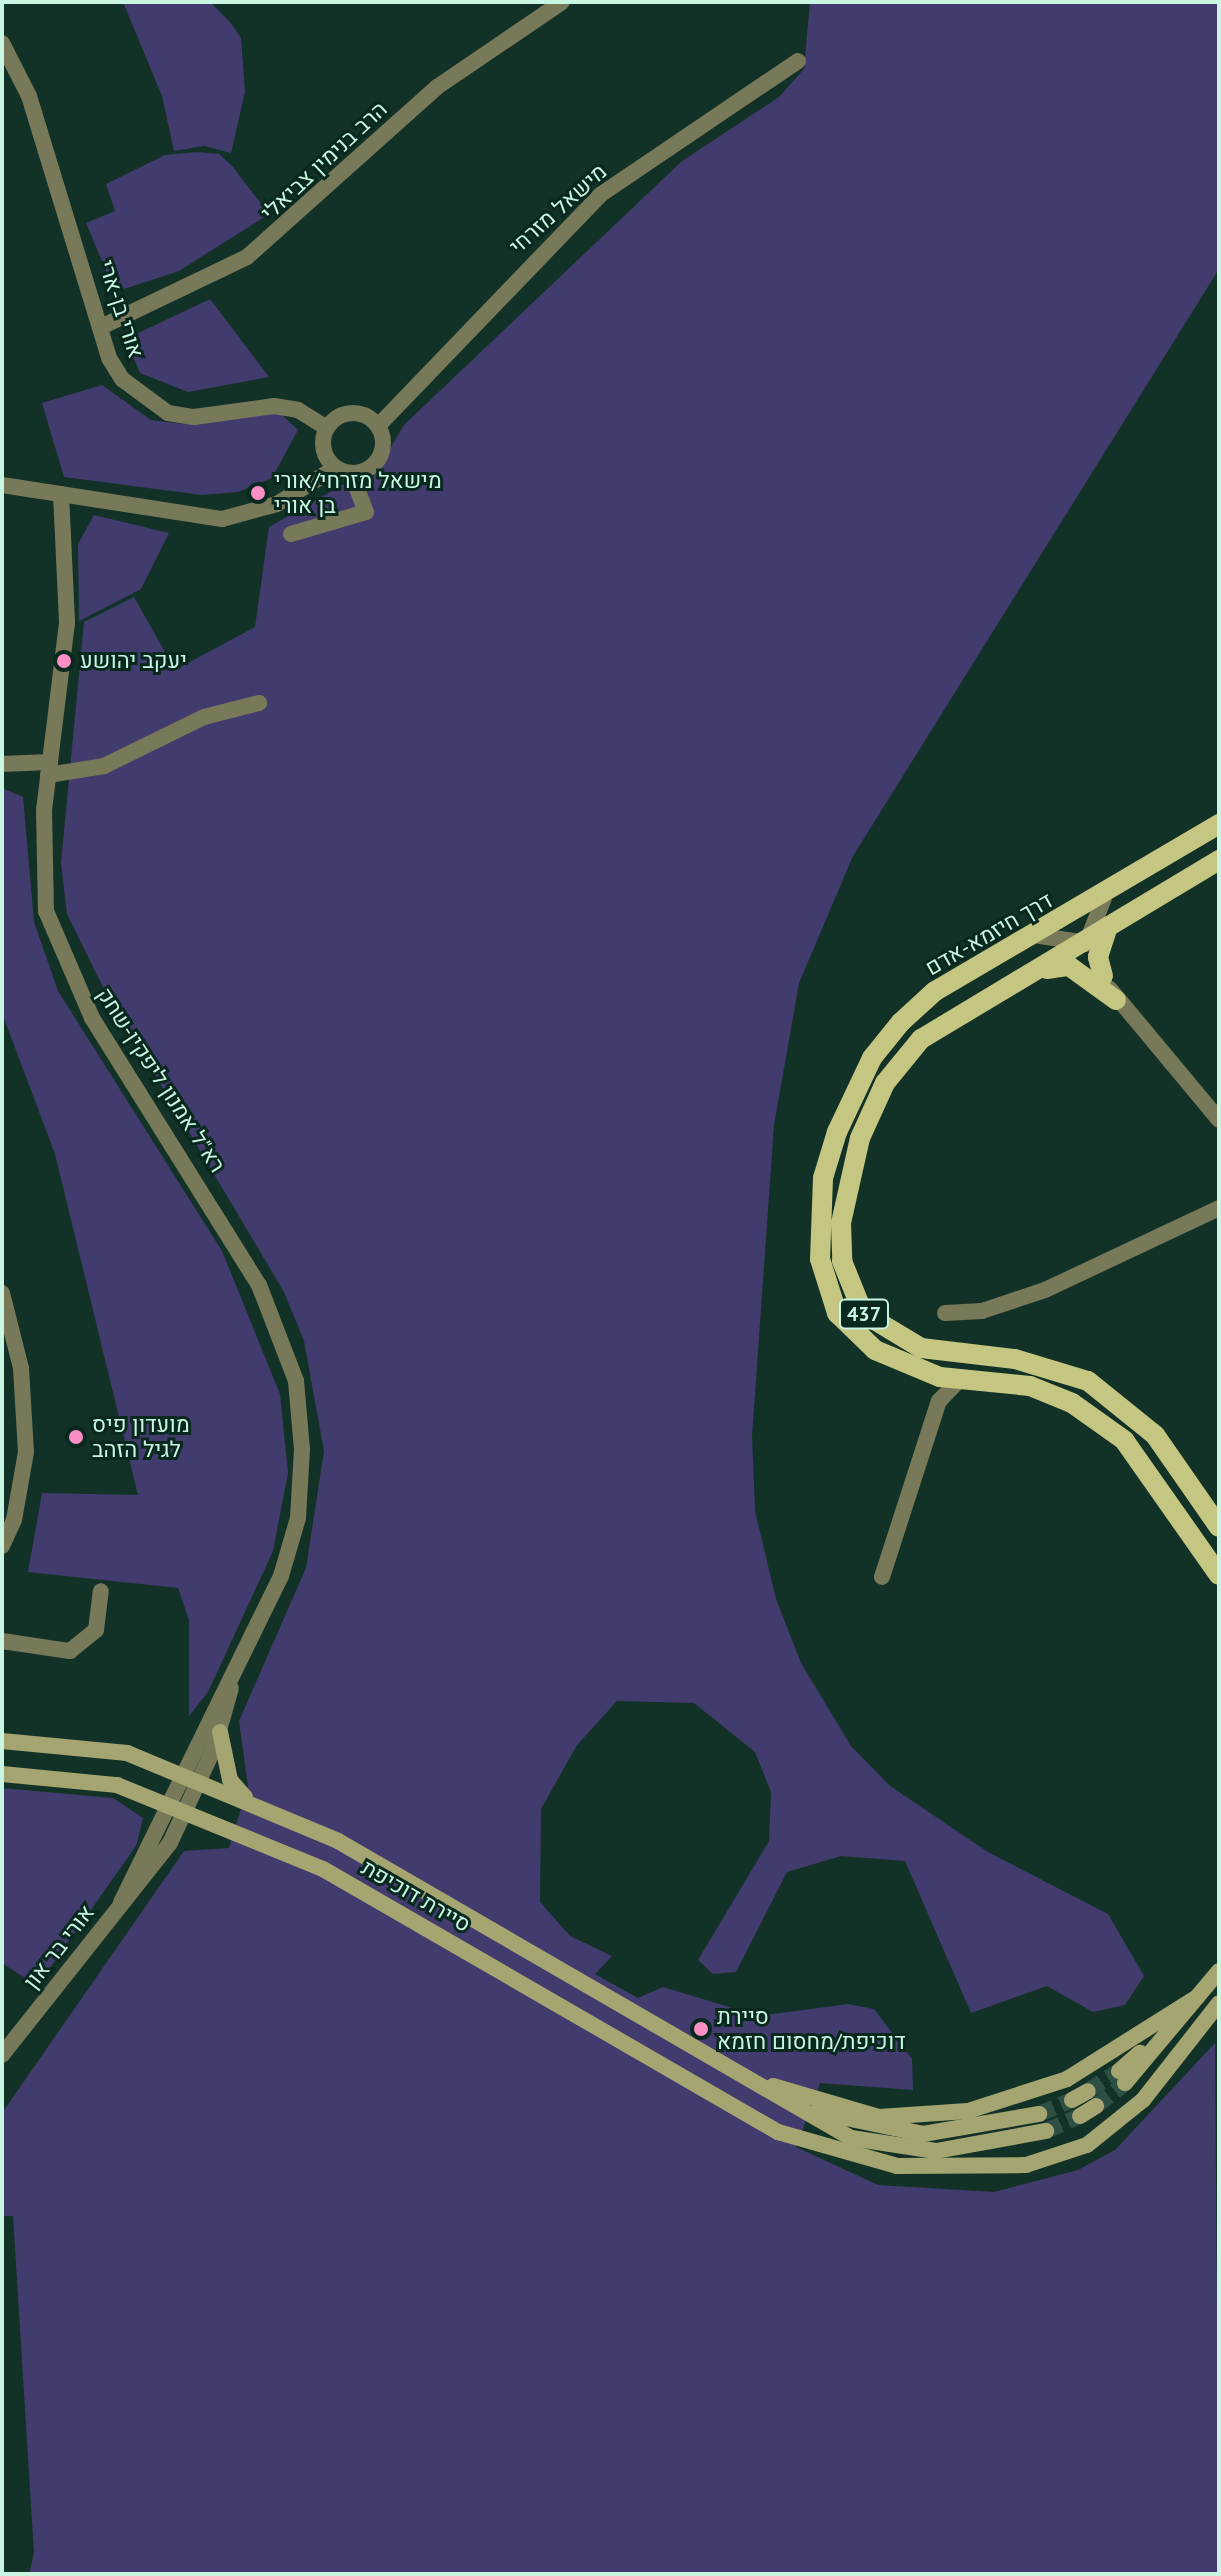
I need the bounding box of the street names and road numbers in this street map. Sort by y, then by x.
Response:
street label: הרב בנימין צביאלי [256,96,392,226]
street label: מישאל מזרחי [504,158,612,260]
street label: אורי בן-ארי [93,257,149,361]
street label: דרך חיזמא-אדם [921,887,1057,981]
street label: רא"ל אמנון ליפקין-שחק [91,983,231,1177]
road number: 437 [838,1298,890,1330]
street label: סיירת דוכיפת [357,1854,475,1938]
street label: אורי בר און [18,1900,100,1994]

